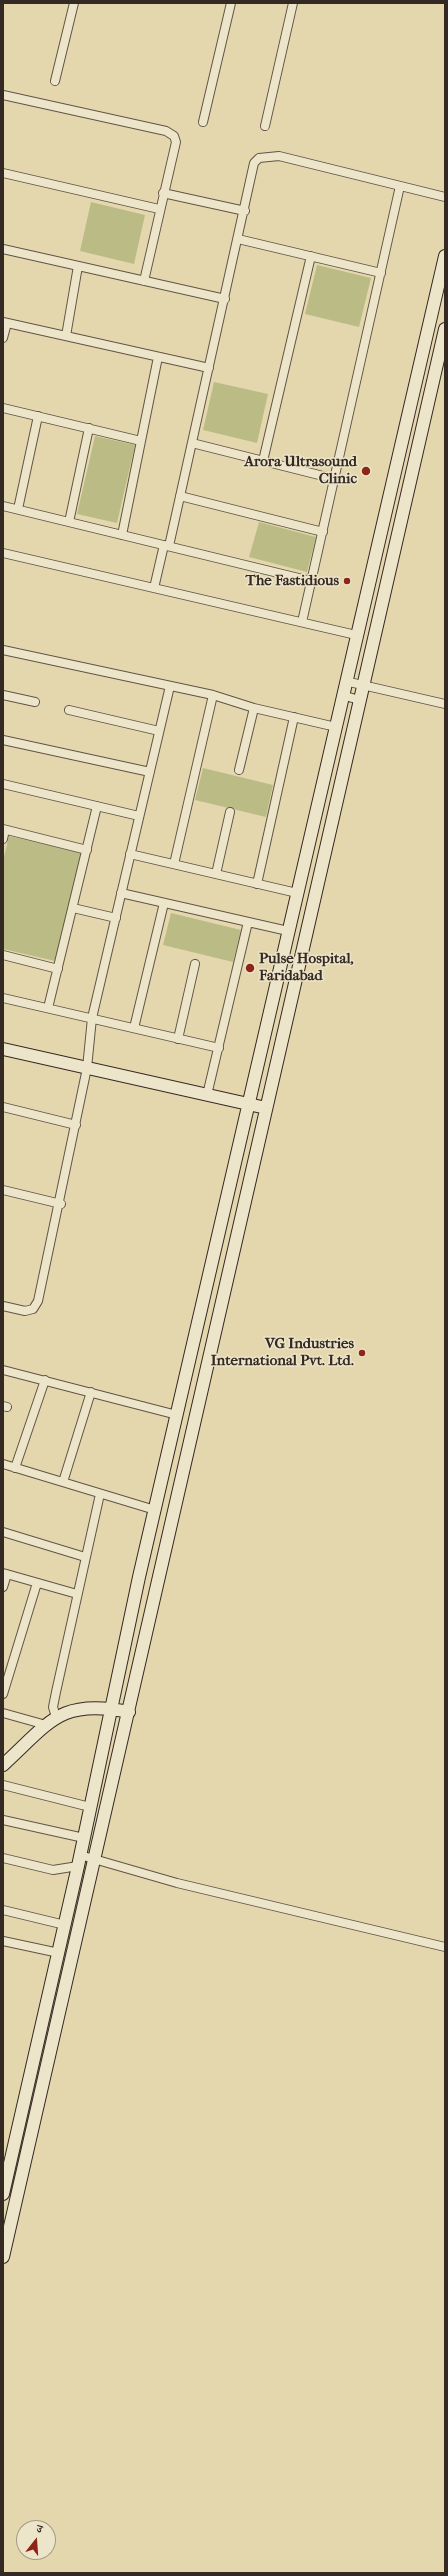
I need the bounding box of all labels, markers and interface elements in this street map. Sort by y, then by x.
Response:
place label: Arora Ultrasound Clinic [244,453,357,488]
marker: Arora Ultrasound Clinic [360,465,372,477]
place label: The Fastidious [245,572,339,590]
marker: The Fastidious [342,576,352,586]
place label: Pulse Hospital, Faridabad [259,950,354,985]
marker: Pulse Hospital, Faridabad [244,962,256,974]
place label: VG Industries International Pvt. Ltd. [211,1335,354,1370]
marker: VG Industries International Pvt. Ltd. [357,1348,367,1358]
north arrow [16,2520,56,2560]
text: उ [35,2522,44,2536]

